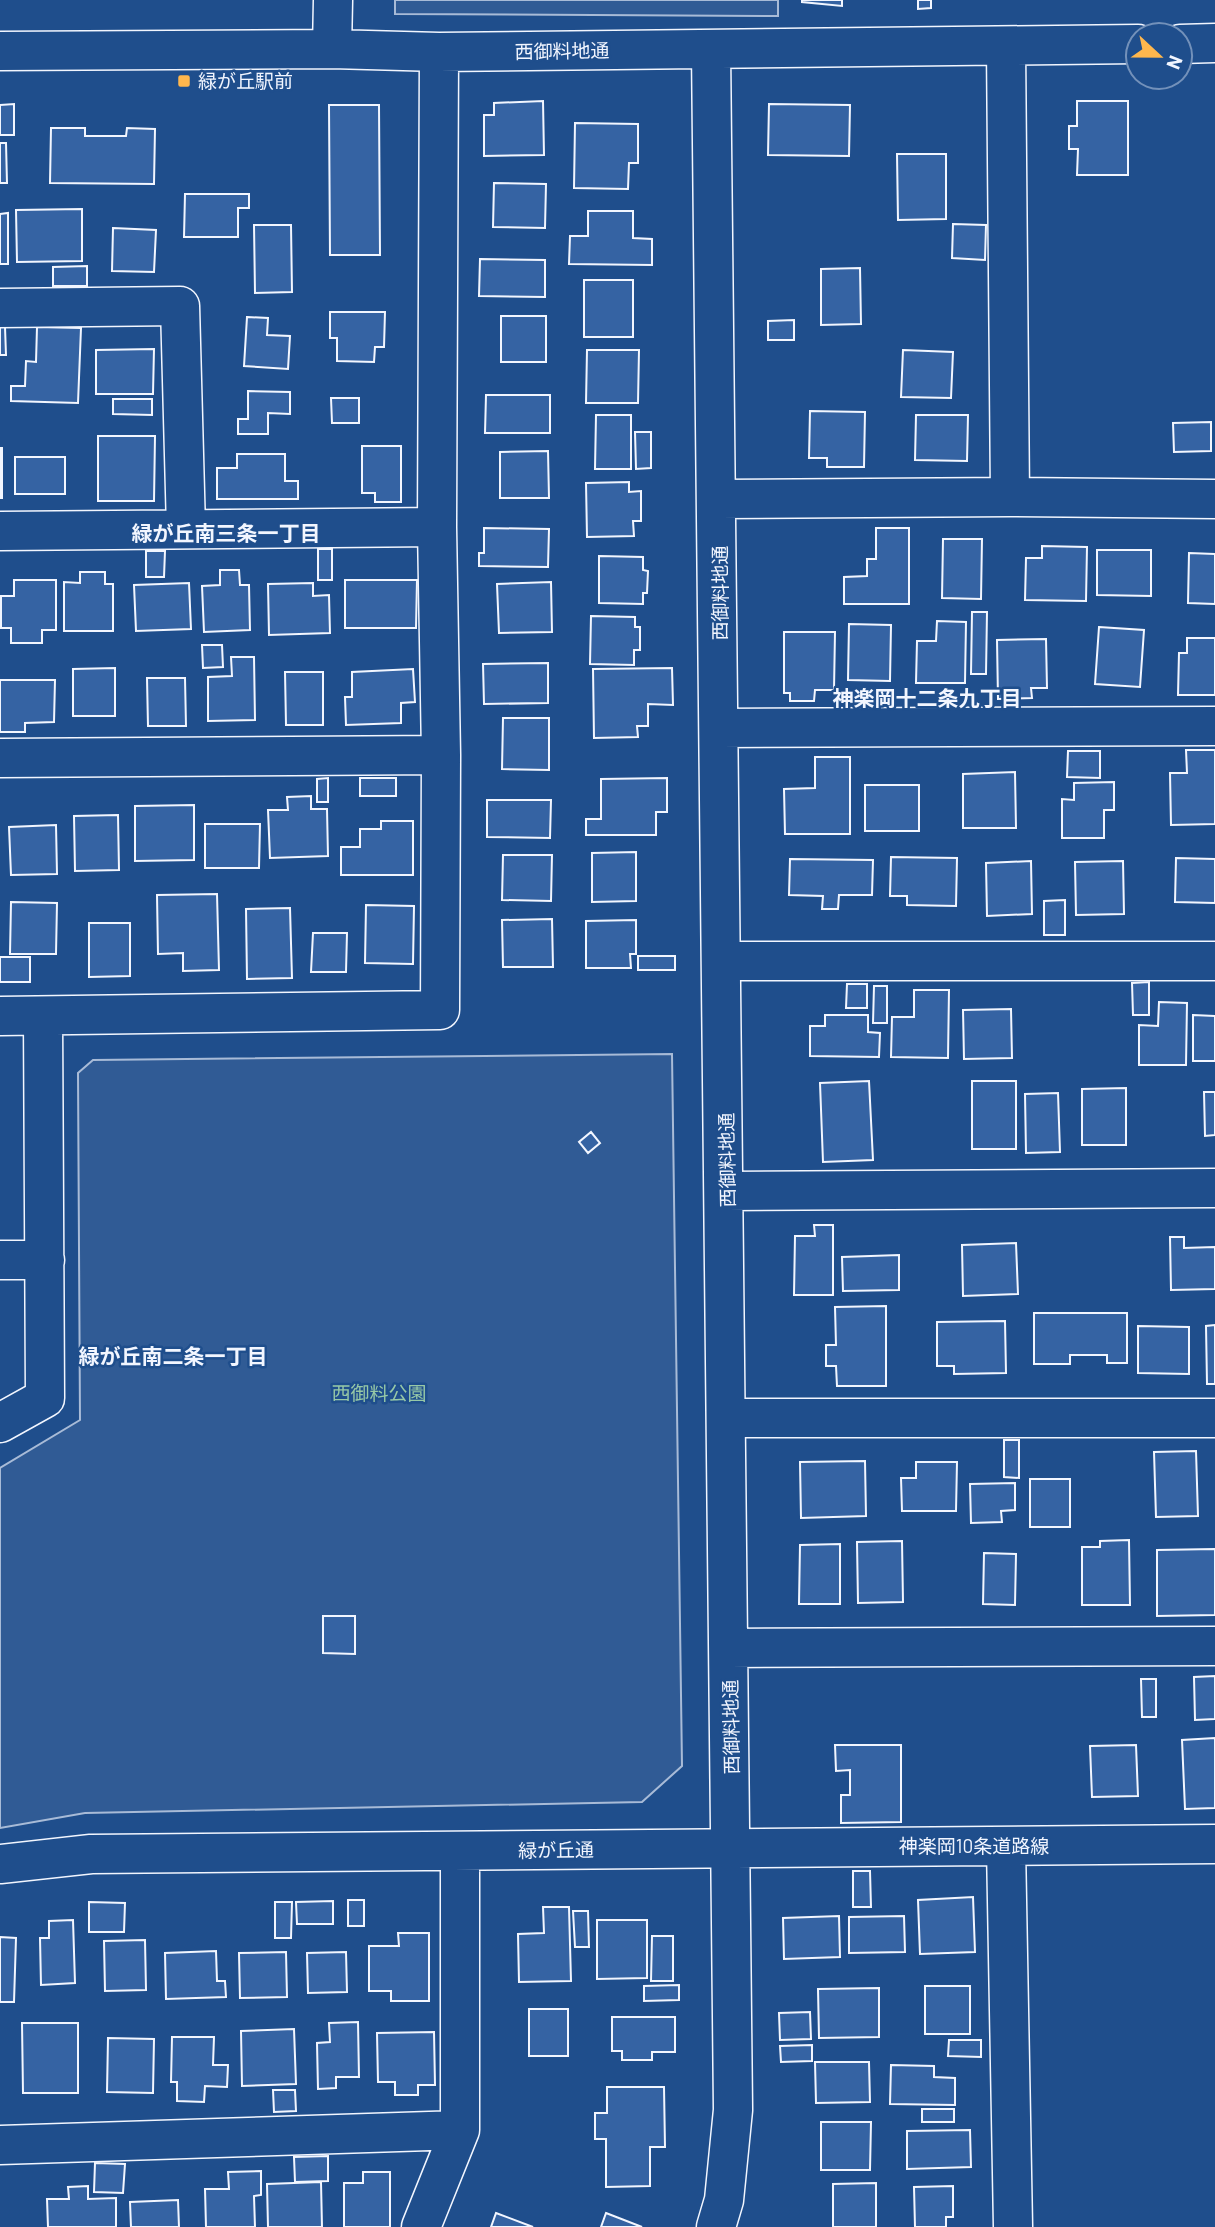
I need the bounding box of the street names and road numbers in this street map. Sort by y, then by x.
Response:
street label: 西御料地通 [514,38,610,63]
street label: 西御料地通 [708,545,731,641]
street label: 西御料地通 [714,1112,739,1208]
street label: 西御料地通 [718,1679,743,1775]
street label: 神楽岡10条道路線 [899,1834,1049,1857]
street label: 緑が丘通 [518,1837,594,1862]

